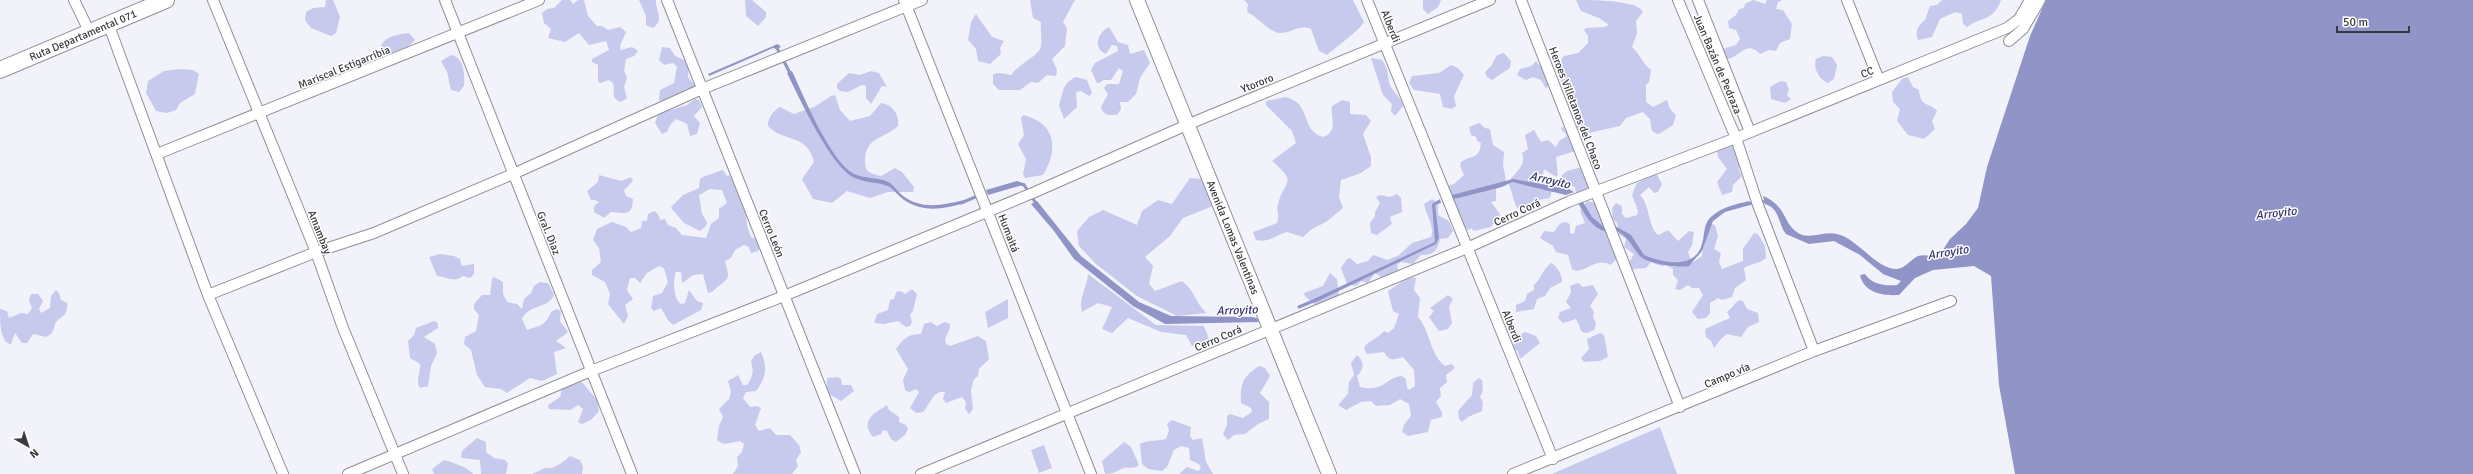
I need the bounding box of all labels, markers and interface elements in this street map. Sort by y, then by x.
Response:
street label: Ruta Departamental 071 [27,7,139,64]
street label: Alberdi [1378,8,1403,44]
scale bar [2337,8,2409,34]
street label: Juan Bazán de Pedraza [1691,12,1745,116]
text: 50 m [2343,15,2368,30]
street label: Mariscal Estigarribia [296,43,392,92]
street label: Heroes Villetanos del Chaco [1546,45,1605,172]
street label: CC [1859,64,1876,81]
street label: Ytororo [1239,71,1276,96]
water label: Arroyito [1528,169,1572,193]
street label: Avenida Lomas Valentinas [1204,178,1262,297]
street label: Cerro Corá [1492,196,1543,229]
water label: Arroyito [2255,203,2298,223]
street label: Cerro León [756,207,787,259]
street label: Amambay [305,208,335,257]
street label: Gral. Diaz [534,210,563,257]
street label: Humaitá [995,212,1022,255]
water label: Arroyito [1927,242,1970,263]
water label: Arroyito [1216,302,1259,319]
street label: Alberdi [1499,308,1524,344]
street label: Cerro Corá [1193,323,1244,354]
street label: Campo vía [1702,360,1752,391]
north arrow [8,426,48,466]
text: N [27,446,41,461]

